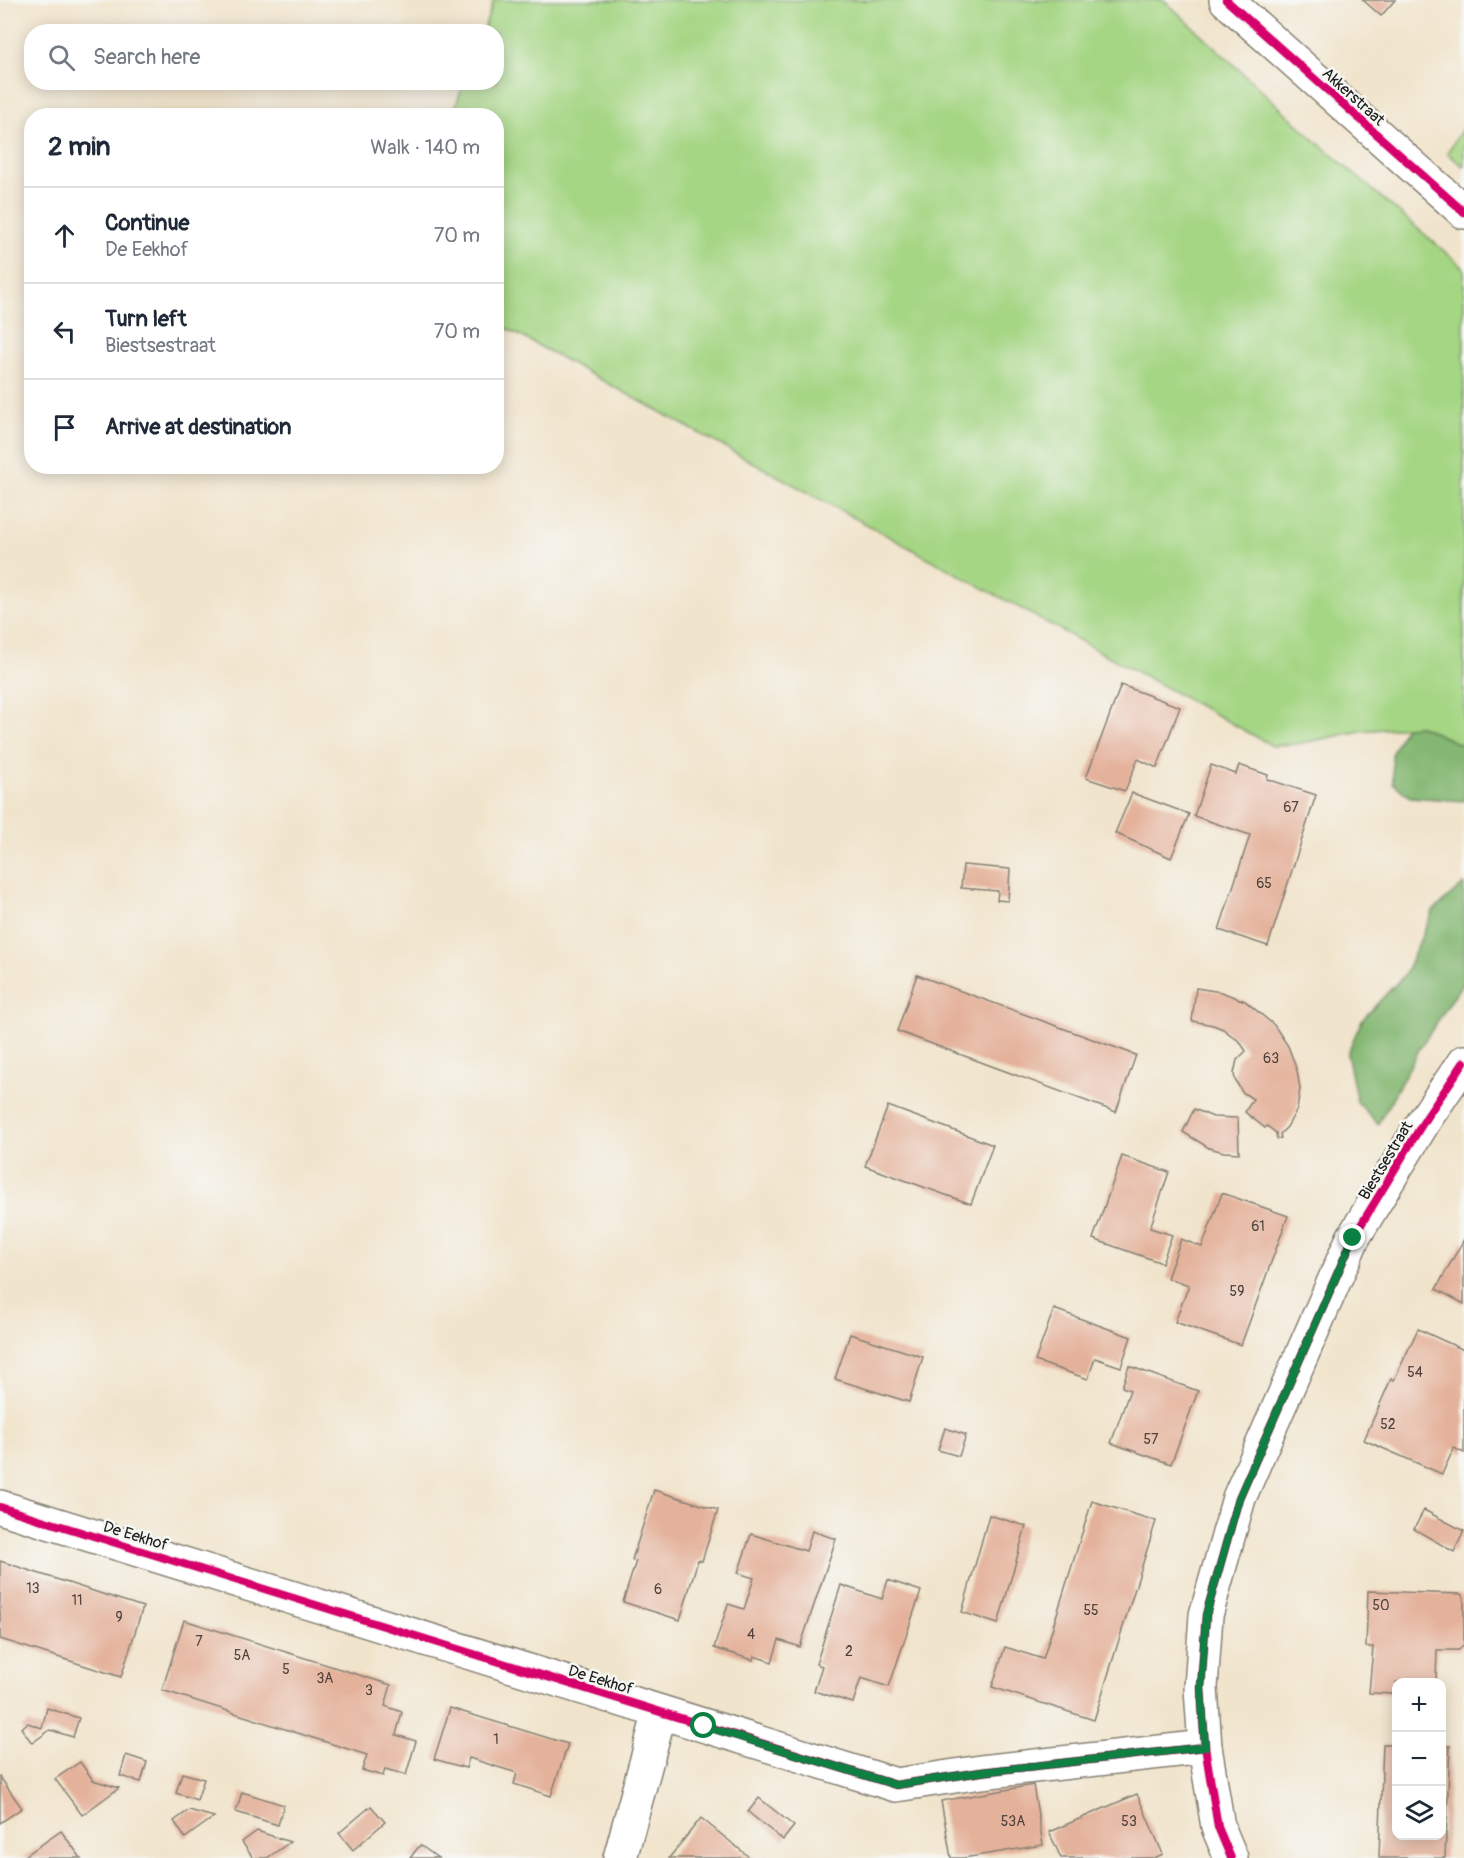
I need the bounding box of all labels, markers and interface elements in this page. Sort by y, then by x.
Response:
search box [24,24,504,90]
icon: search [45,41,78,74]
text: Search here [93,43,200,71]
street label: Akkerstraat [1318,63,1389,130]
text: 2 min [48,131,110,163]
text: Walk · 140 m [370,135,480,160]
text: Continue [105,209,189,237]
icon: ahead [48,219,81,252]
text: 70 m [434,223,480,248]
text: De Eekhof [105,237,189,262]
text: Turn left [105,305,187,333]
icon: left [48,315,81,348]
text: 70 m [434,319,480,344]
text: Biestsestraat [105,333,216,358]
icon: arrive [48,411,81,444]
text: Arrive at destination [105,413,291,441]
house number: 67 [1283,799,1299,816]
house number: 65 [1256,875,1272,892]
house number: 63 [1263,1050,1279,1067]
street label: Biestsestraat [1354,1117,1418,1204]
house number: 61 [1251,1218,1265,1235]
route end [1339,1224,1365,1250]
house number: 59 [1230,1283,1244,1300]
house number: 54 [1407,1364,1423,1381]
house number: 52 [1380,1416,1396,1433]
house number: 57 [1144,1431,1159,1448]
street label: De Eekhof [101,1517,171,1555]
house number: 13 [26,1580,40,1597]
house number: 6 [654,1581,662,1598]
house number: 11 [72,1592,82,1609]
house number: 50 [1372,1597,1390,1614]
house number: 55 [1083,1602,1099,1619]
house number: 9 [115,1609,123,1626]
house number: 4 [747,1626,755,1643]
house number: 7 [195,1633,203,1650]
house number: 2 [845,1643,853,1660]
house number: 5A [234,1647,250,1664]
house number: 5 [282,1661,290,1678]
street label: De Eekhof [566,1661,636,1699]
house number: 3A [317,1670,333,1687]
map controls [1392,1678,1446,1840]
button: + [1392,1678,1446,1732]
house number: 3 [365,1682,373,1699]
route start [690,1712,716,1738]
house number: 1 [493,1731,499,1748]
button: − [1392,1732,1446,1786]
button: layers [1392,1786,1446,1840]
house number: 53A [1001,1813,1025,1830]
house number: 53 [1121,1813,1137,1830]

